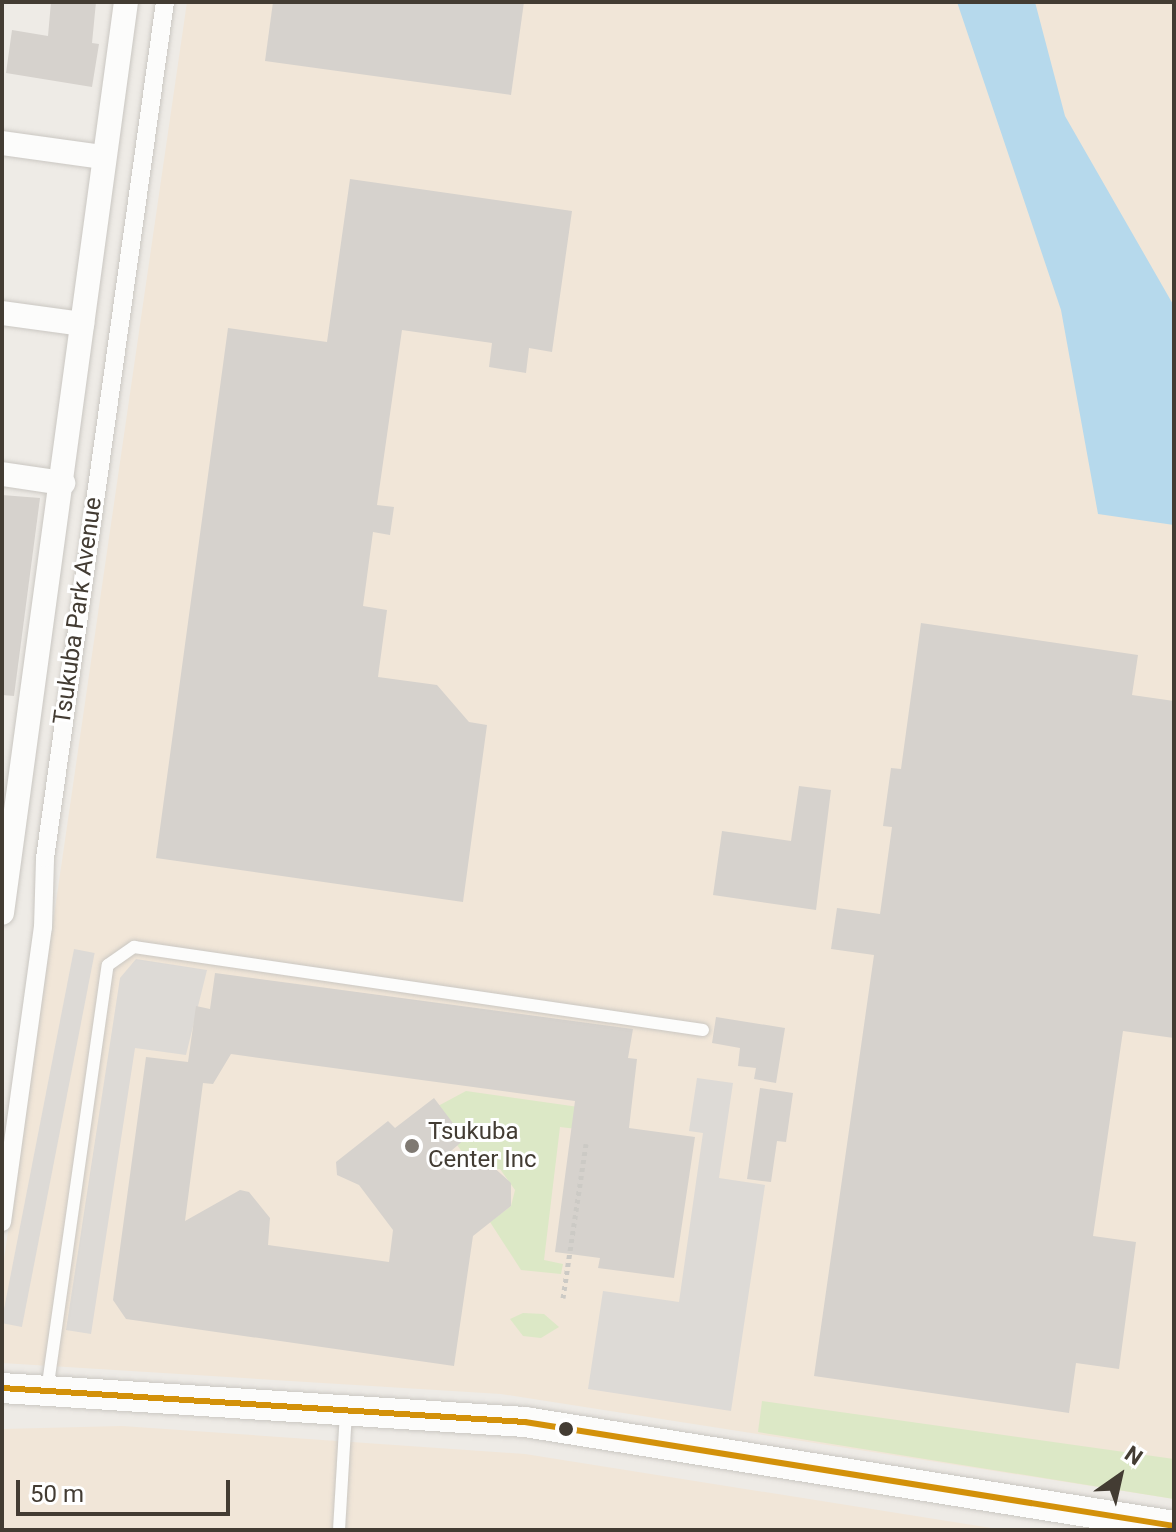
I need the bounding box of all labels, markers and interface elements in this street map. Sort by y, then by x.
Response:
street label: Tsukuba Park Avenue [48,495,108,727]
place label: Tsukuba Center Inc [428,1118,537,1174]
marker: Tsukuba Center Inc [403,1137,421,1155]
unlabelled marker [558,1421,574,1437]
north arrow [1080,1436,1160,1516]
text: N [1120,1441,1147,1470]
scale bar [20,1464,234,1514]
text: 50 m [30,1480,84,1508]

